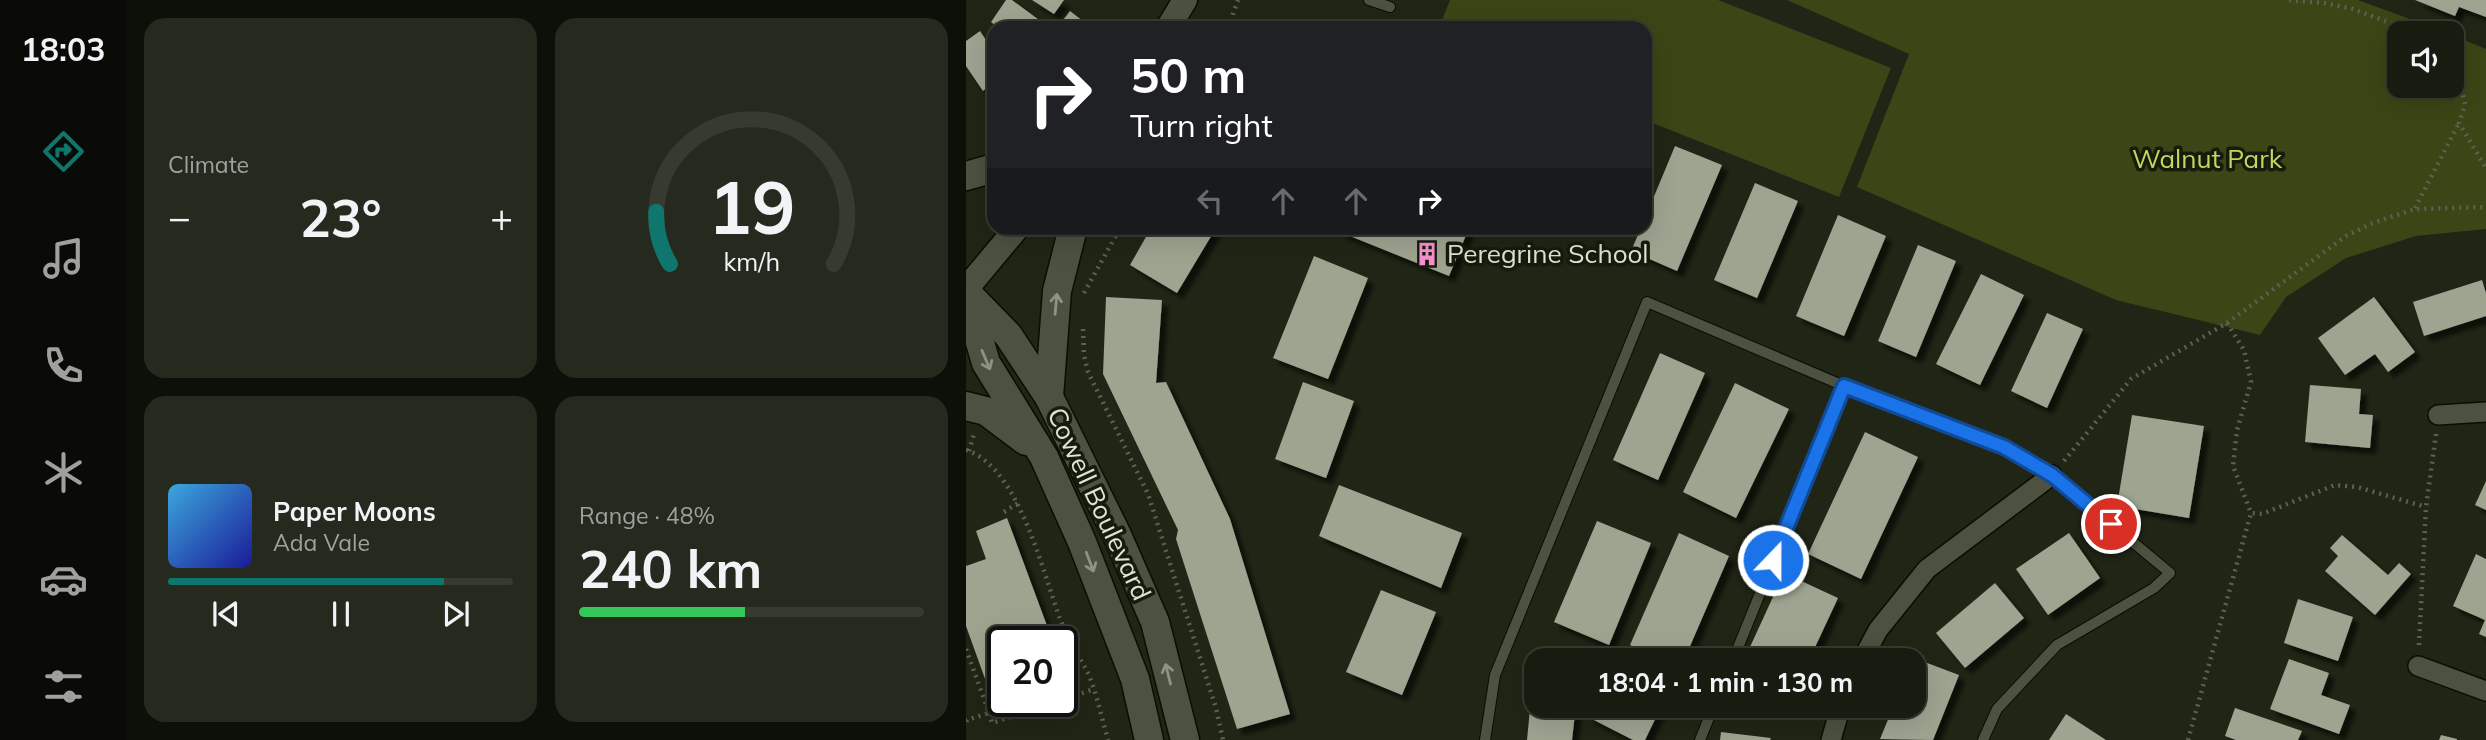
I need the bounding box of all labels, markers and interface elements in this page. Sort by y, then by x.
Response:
map controls [2387,21,2464,98]
button: sound [2387,21,2464,98]
text: 18:03 [21,29,105,69]
text: 50 m [1130,44,1246,105]
icon: right [1015,49,1106,140]
text: Turn right [1130,105,1273,145]
icon: directions [39,127,88,176]
park label: Walnut Park [2132,142,2283,175]
text: Climate [168,150,249,179]
text: 19 [708,161,795,252]
icon: left [1191,182,1229,220]
icon: ahead [1264,182,1302,220]
icon: ahead [1337,182,1375,220]
icon: right [1410,182,1448,220]
text: 23° [299,185,382,250]
text: − [168,193,191,241]
text: + [490,193,513,241]
icon: music [39,234,88,283]
place label: Peregrine School [1447,237,1649,270]
building icon: Peregrine School [1413,240,1441,268]
text: km/h [723,246,780,277]
one-way arrow [1050,293,1063,316]
icon: phone [39,341,88,390]
one-way arrow [981,349,994,370]
street label: Cowell Boulevard [1040,402,1159,605]
icon: climate [39,448,88,497]
pin [2081,494,2141,554]
text: Paper Moons [273,495,436,528]
text: Range · 48% [579,501,715,530]
icon: arrive [2092,505,2130,543]
position arrow [1736,523,1810,597]
text: Ada Vale [273,528,370,557]
text: 240 km [579,536,762,601]
one-way arrow [1084,550,1097,572]
icon: car [39,555,88,604]
icon: previous [207,595,245,633]
icon: pause [322,595,360,633]
icon: next [437,595,475,633]
speed limit sign: 20 [987,626,1078,717]
icon: filters [39,662,88,711]
one-way arrow [1161,663,1174,686]
text: 18:04 · 1 min · 130 m [1597,666,1853,699]

